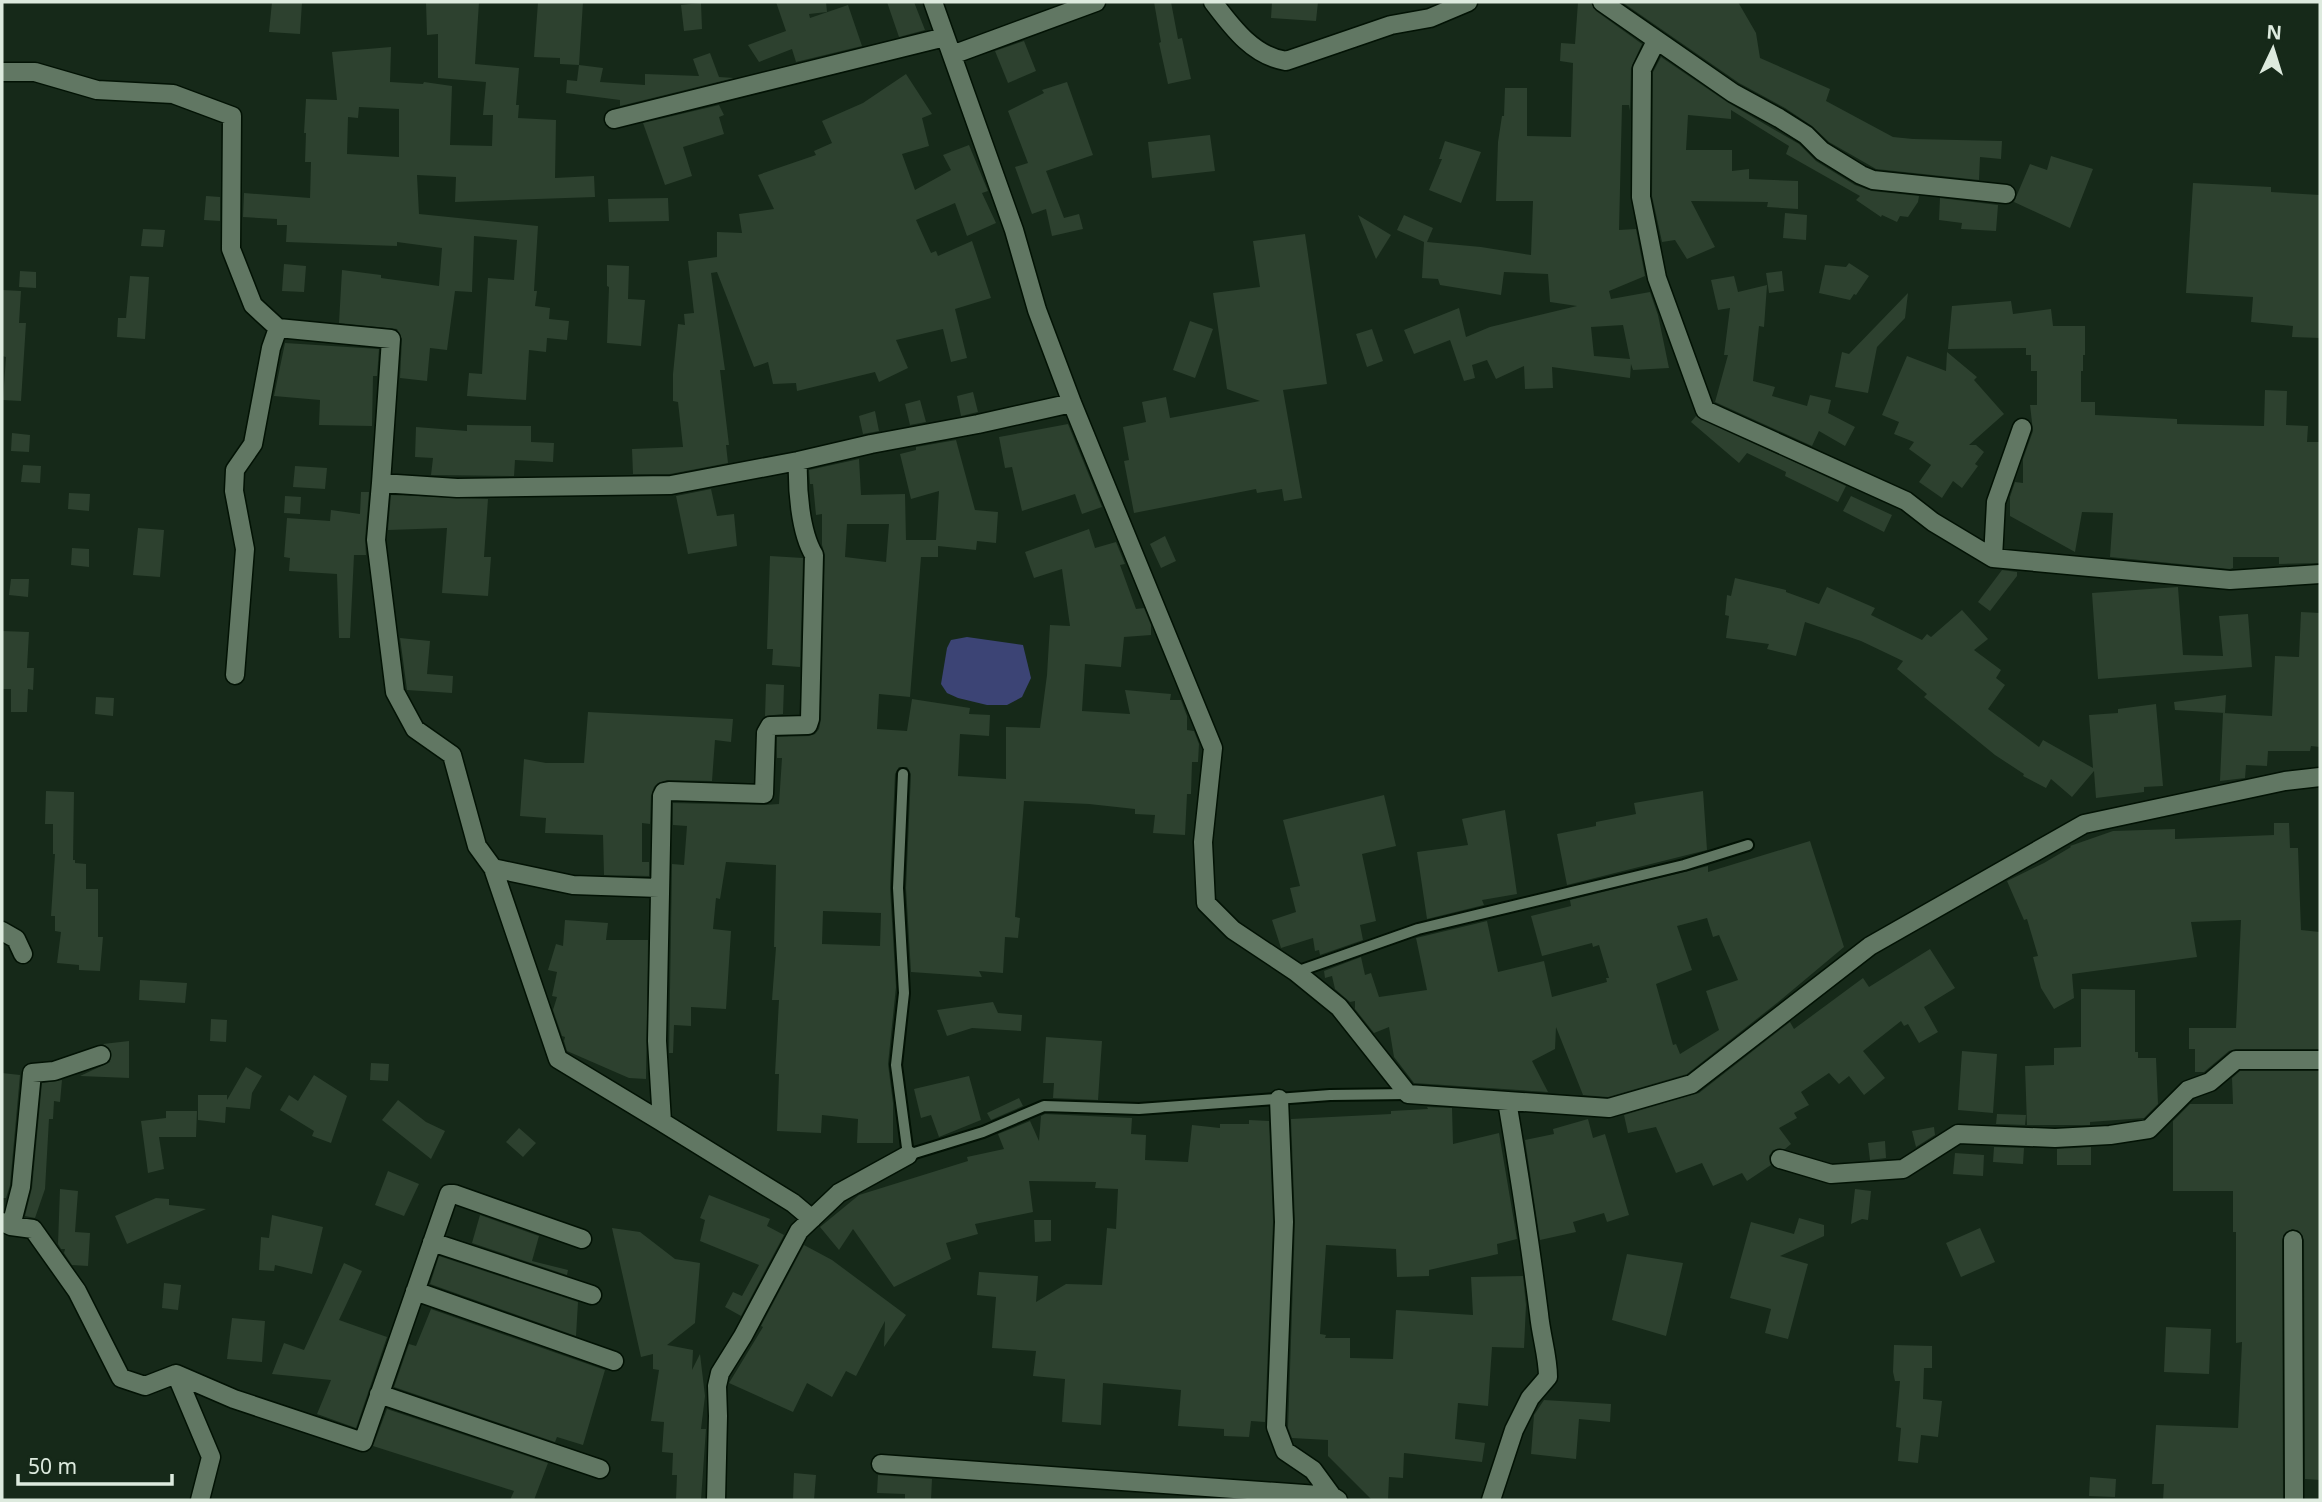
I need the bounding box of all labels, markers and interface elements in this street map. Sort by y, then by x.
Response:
north arrow [2238,14,2308,84]
text: N [2266,19,2283,46]
scale bar [18,1442,172,1486]
text: 50 m [28,1452,77,1480]

